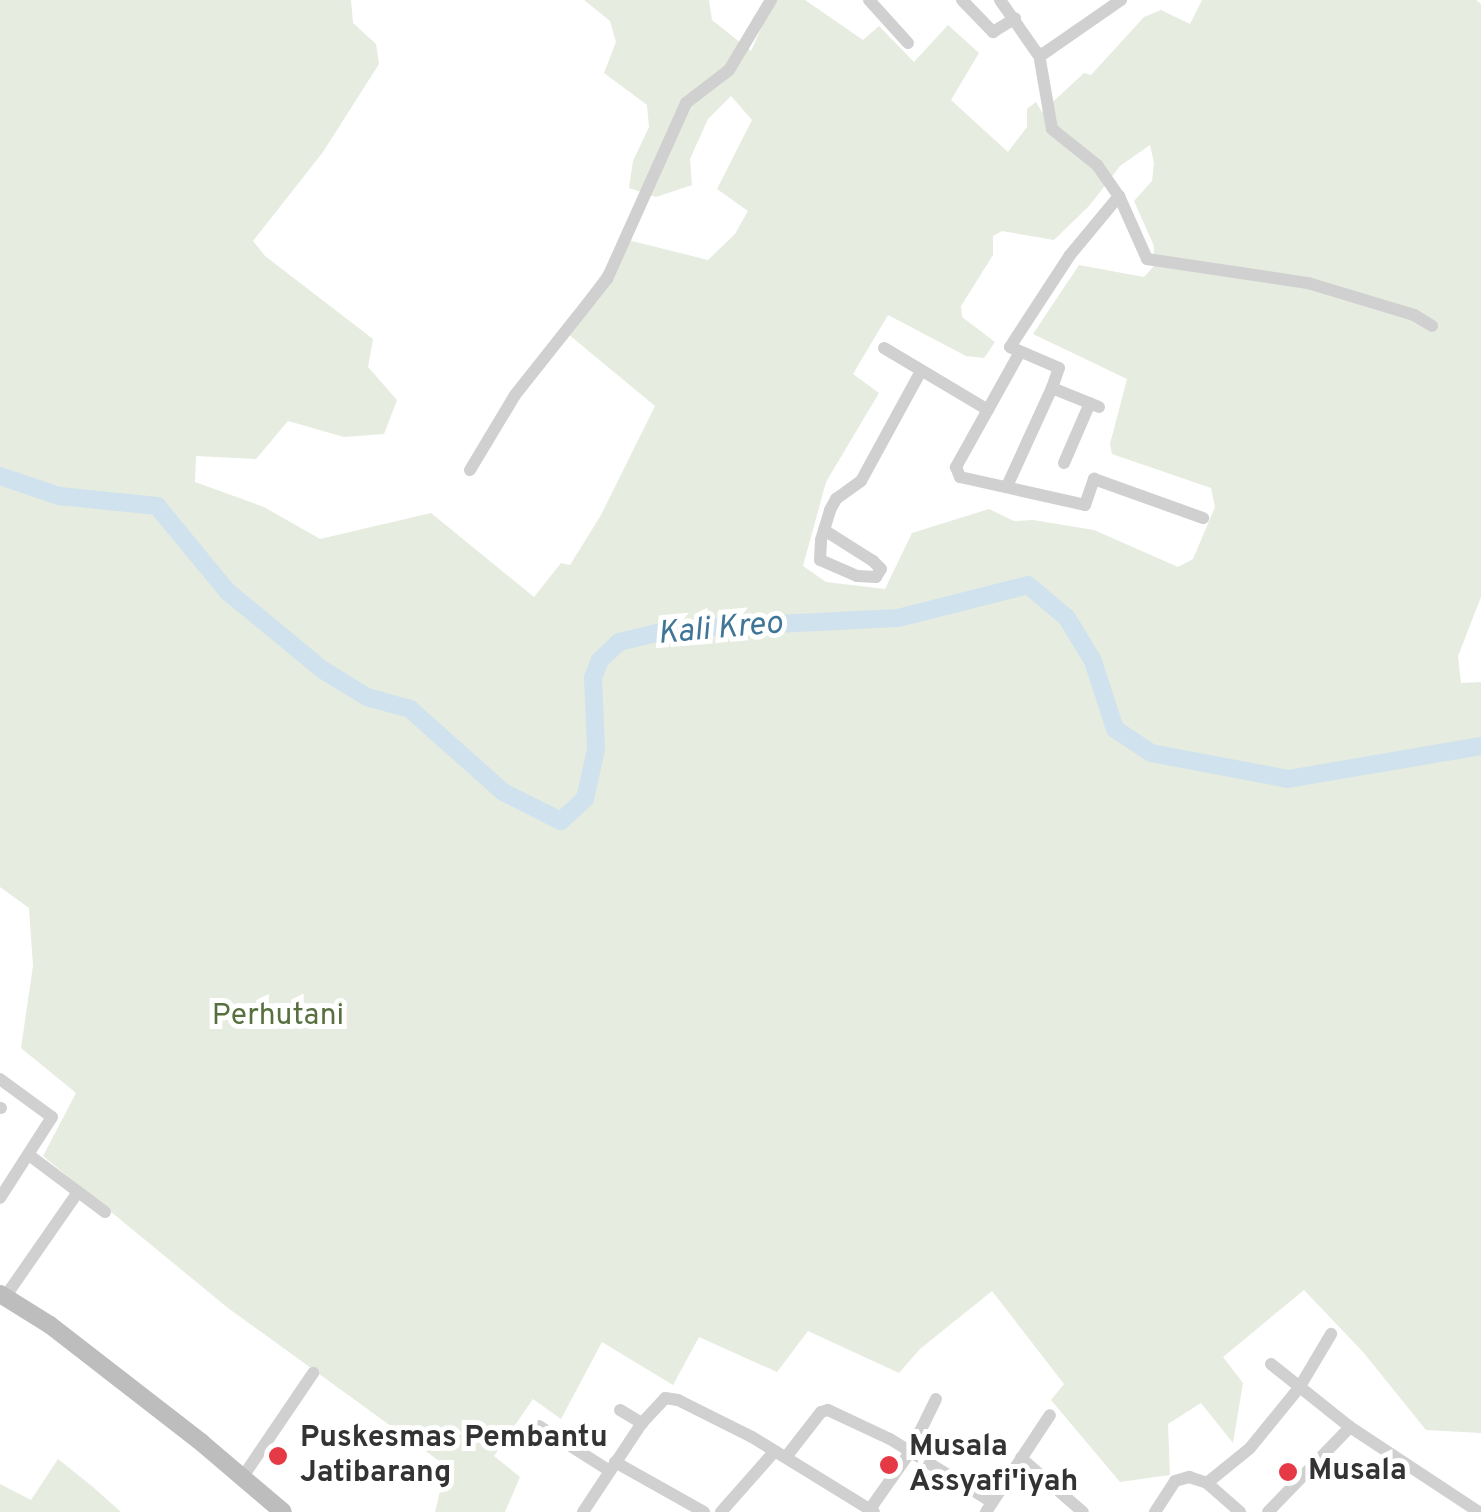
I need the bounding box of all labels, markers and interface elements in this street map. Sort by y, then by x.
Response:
water label: Kali Kreo [656,605,784,655]
park label: Perhutani [212,999,344,1035]
place label: Puskesmas Pembantu Jatibarang [300,1421,608,1492]
place label: Musala Assyafi'iyah [909,1430,1078,1500]
marker: Puskesmas Pembantu Jatibarang [265,1443,291,1469]
marker: Musala Assyafi'iyah [878,1454,900,1476]
place label: Musala [1308,1454,1407,1490]
marker: Musala [1277,1461,1299,1483]

